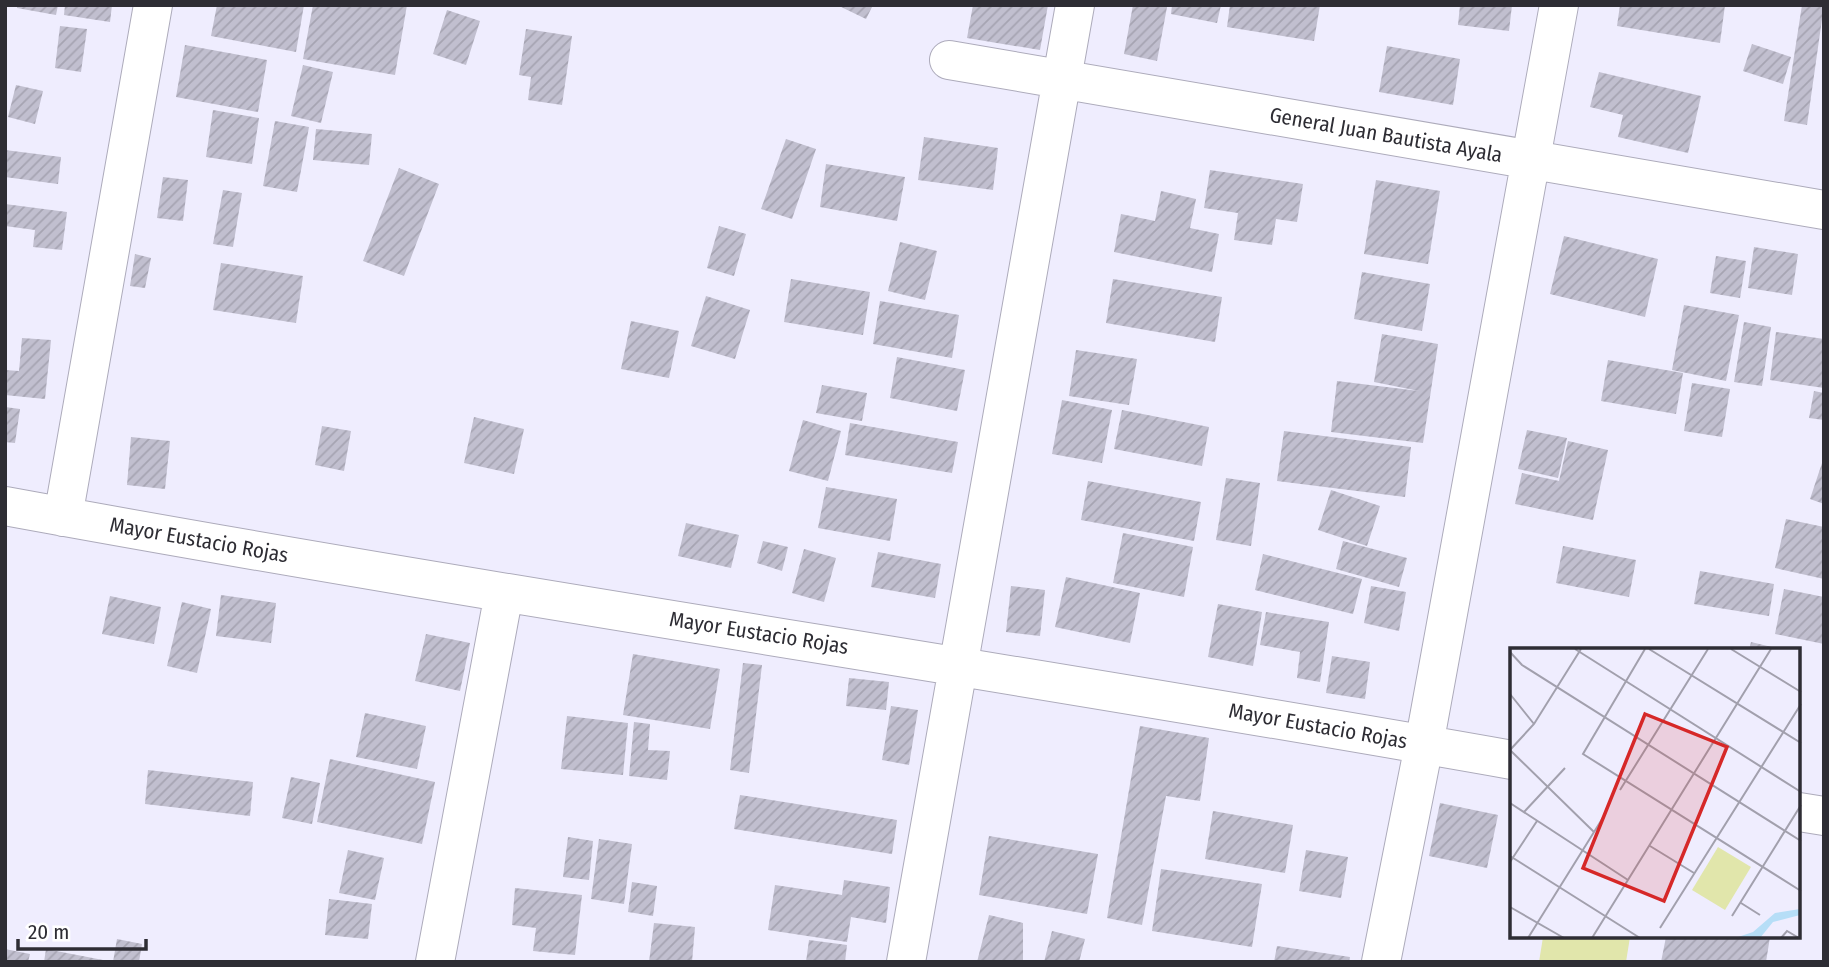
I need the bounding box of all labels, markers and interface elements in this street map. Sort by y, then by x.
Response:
street label: General Juan Bautista Ayala [1268,102,1504,168]
street label: Mayor Eustacio Rojas [108,511,290,569]
street label: Mayor Eustacio Rojas [668,606,850,660]
inset map [1510,648,1801,939]
street label: Mayor Eustacio Rojas [1227,697,1409,755]
scale bar [18,908,145,952]
text: 20 m [28,919,69,945]

